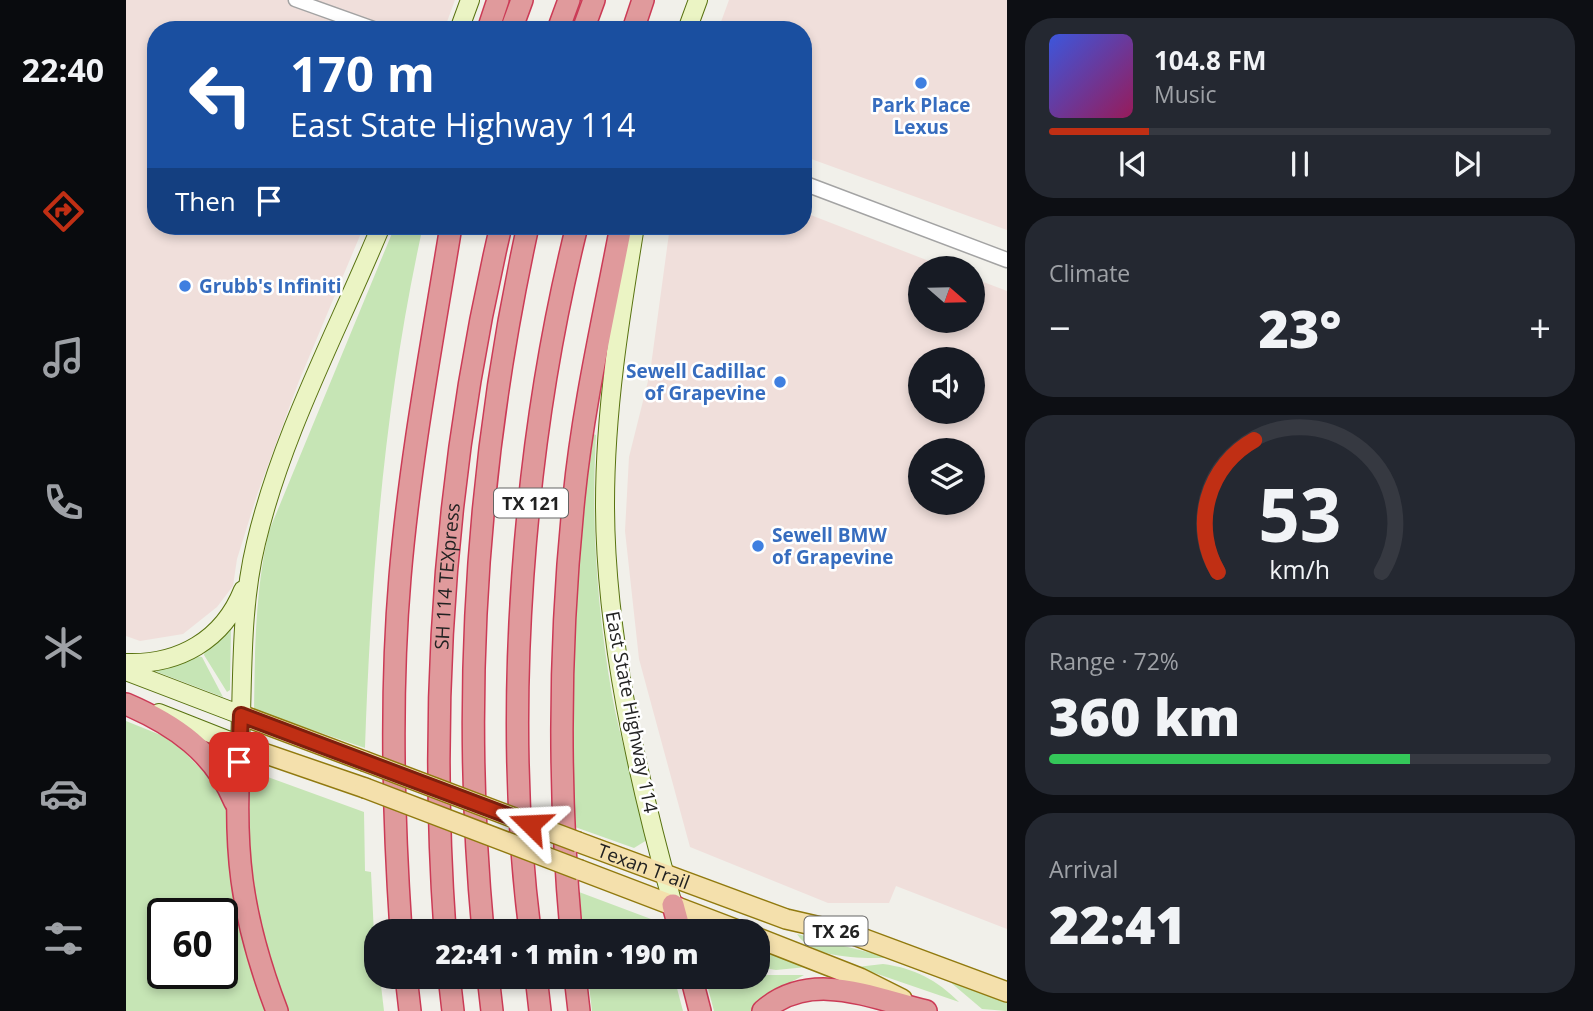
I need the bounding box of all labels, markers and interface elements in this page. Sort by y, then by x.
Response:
text: 170 m [290,40,435,106]
text: 104.8 FM [1154,42,1266,78]
text: 22:40 [22,48,104,91]
icon: left [175,49,266,140]
marker: Park Place Lexus [913,75,929,91]
text: Music [1154,78,1217,110]
place label: Park Place Lexus [872,92,970,140]
text: East State Highway 114 [290,103,635,146]
icon: previous [1114,145,1152,183]
icon: pause [1281,145,1319,183]
icon: next [1448,145,1486,183]
icon: arrive [250,182,288,220]
text: Then [175,183,236,219]
icon: directions [39,187,88,236]
north arrow [908,256,985,332]
map controls [908,256,985,515]
text: Climate [1049,257,1130,289]
place label: Grubb's Infiniti [199,273,342,299]
marker: Grubb's Infiniti [177,278,193,294]
text: 23° [1259,292,1341,363]
text: − [1049,301,1071,353]
text: + [1529,301,1551,353]
icon: music [39,333,88,382]
button: sound [908,347,985,424]
place label: Sewell Cadillac of Grapevine [626,358,766,406]
marker: Sewell Cadillac of Grapevine [772,374,788,390]
button: layers [908,438,985,515]
text: 53 [1258,464,1342,563]
icon: phone [39,478,88,527]
road number: TX 121 [494,489,568,518]
street label: SH 114 TEXpress [428,502,466,650]
place label: Sewell BMW of Grapevine [772,522,894,570]
marker: Sewell BMW of Grapevine [750,538,766,554]
text: km/h [1270,551,1330,585]
street label: East State Highway 114 [600,609,664,815]
icon: climate [39,623,88,672]
text: Range · 72% [1049,645,1179,677]
text: 360 km [1049,680,1240,751]
pin [209,732,269,792]
icon: arrive [220,743,258,781]
icon: car [39,769,88,818]
position arrow [493,787,567,861]
street label: Texan Trail [594,837,693,895]
text: Arrival [1049,853,1118,885]
text: 22:41 [1049,888,1186,959]
speed limit sign: 60 [147,898,238,989]
icon: filters [39,914,88,963]
road number: TX 26 [804,916,868,946]
text: 22:41 · 1 min · 190 m [436,936,698,972]

